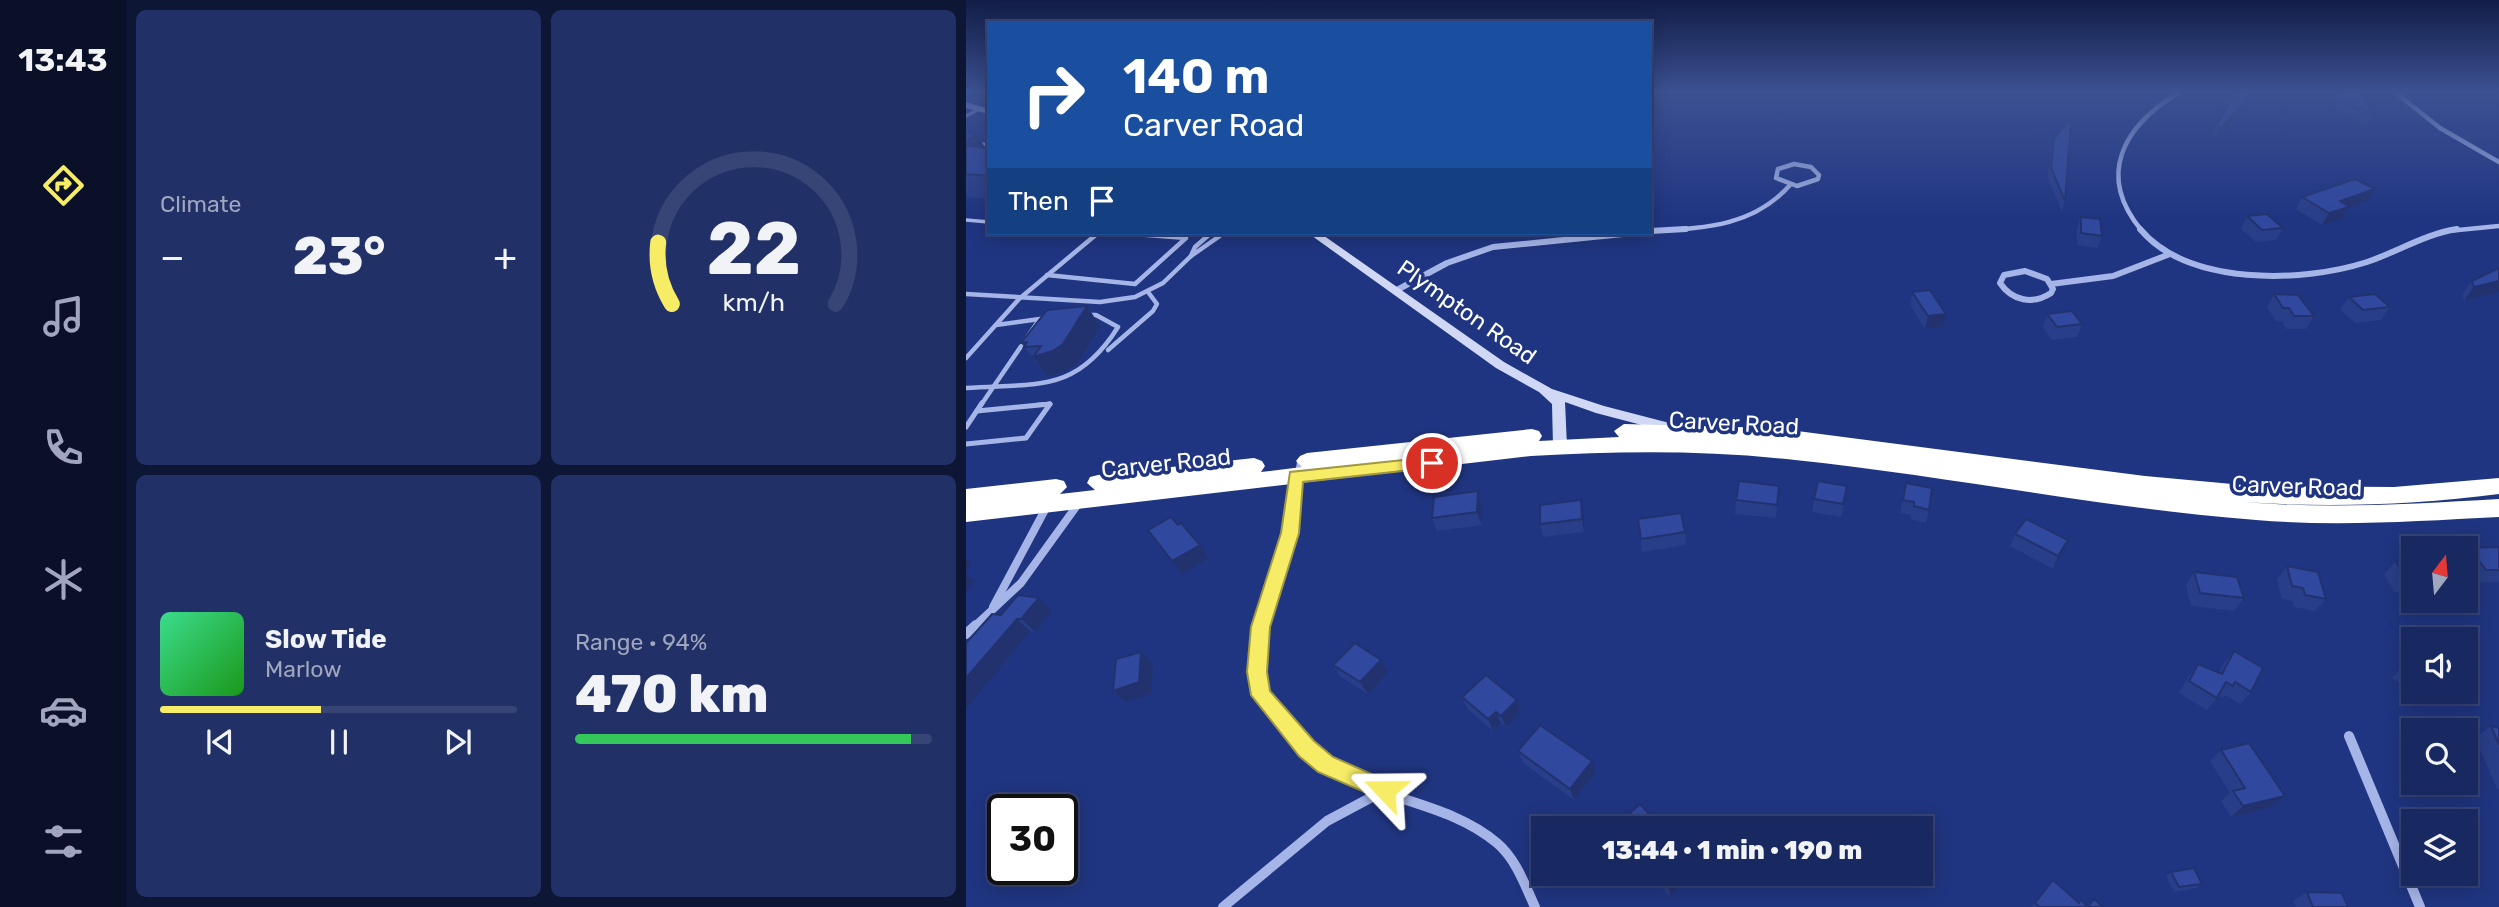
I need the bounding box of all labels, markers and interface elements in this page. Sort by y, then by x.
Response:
text: 13:43 [18,41,108,79]
text: 140 m [1123,47,1269,105]
icon: right [1008,49,1099,140]
text: Carver Road [1123,106,1304,144]
icon: directions [39,161,88,210]
icon: arrive [1083,182,1121,220]
text: Then [1008,186,1069,217]
text: Climate [160,190,241,218]
text: 22 [706,206,801,292]
text: 23° [293,225,385,287]
text: − [160,234,185,280]
text: + [493,234,517,280]
street label: Plympton Road [1392,254,1542,370]
text: km/h [722,287,785,316]
icon: music [39,292,88,341]
street label: Carver Road [1668,406,1800,440]
icon: phone [39,423,88,472]
pin [1402,433,1462,493]
street label: Carver Road [1100,442,1232,484]
icon: arrive [1413,444,1451,482]
street label: Carver Road [2231,470,2363,502]
north arrow [2401,536,2478,612]
map controls [2401,536,2478,886]
icon: climate [39,555,88,604]
text: Slow Tide [265,624,387,655]
button: sound [2401,627,2478,704]
text: Range · 94% [575,628,707,656]
text: Marlow [265,655,342,683]
text: 470 km [575,663,768,725]
icon: car [39,686,88,735]
button: search [2401,718,2478,795]
icon: previous [201,723,239,761]
icon: pause [320,723,358,761]
icon: next [439,723,477,761]
position arrow [1348,753,1422,827]
speed limit sign: 30 [987,794,1078,885]
button: layers [2401,809,2478,886]
icon: filters [39,817,88,866]
text: 13:44 · 1 min · 190 m [1602,835,1862,866]

